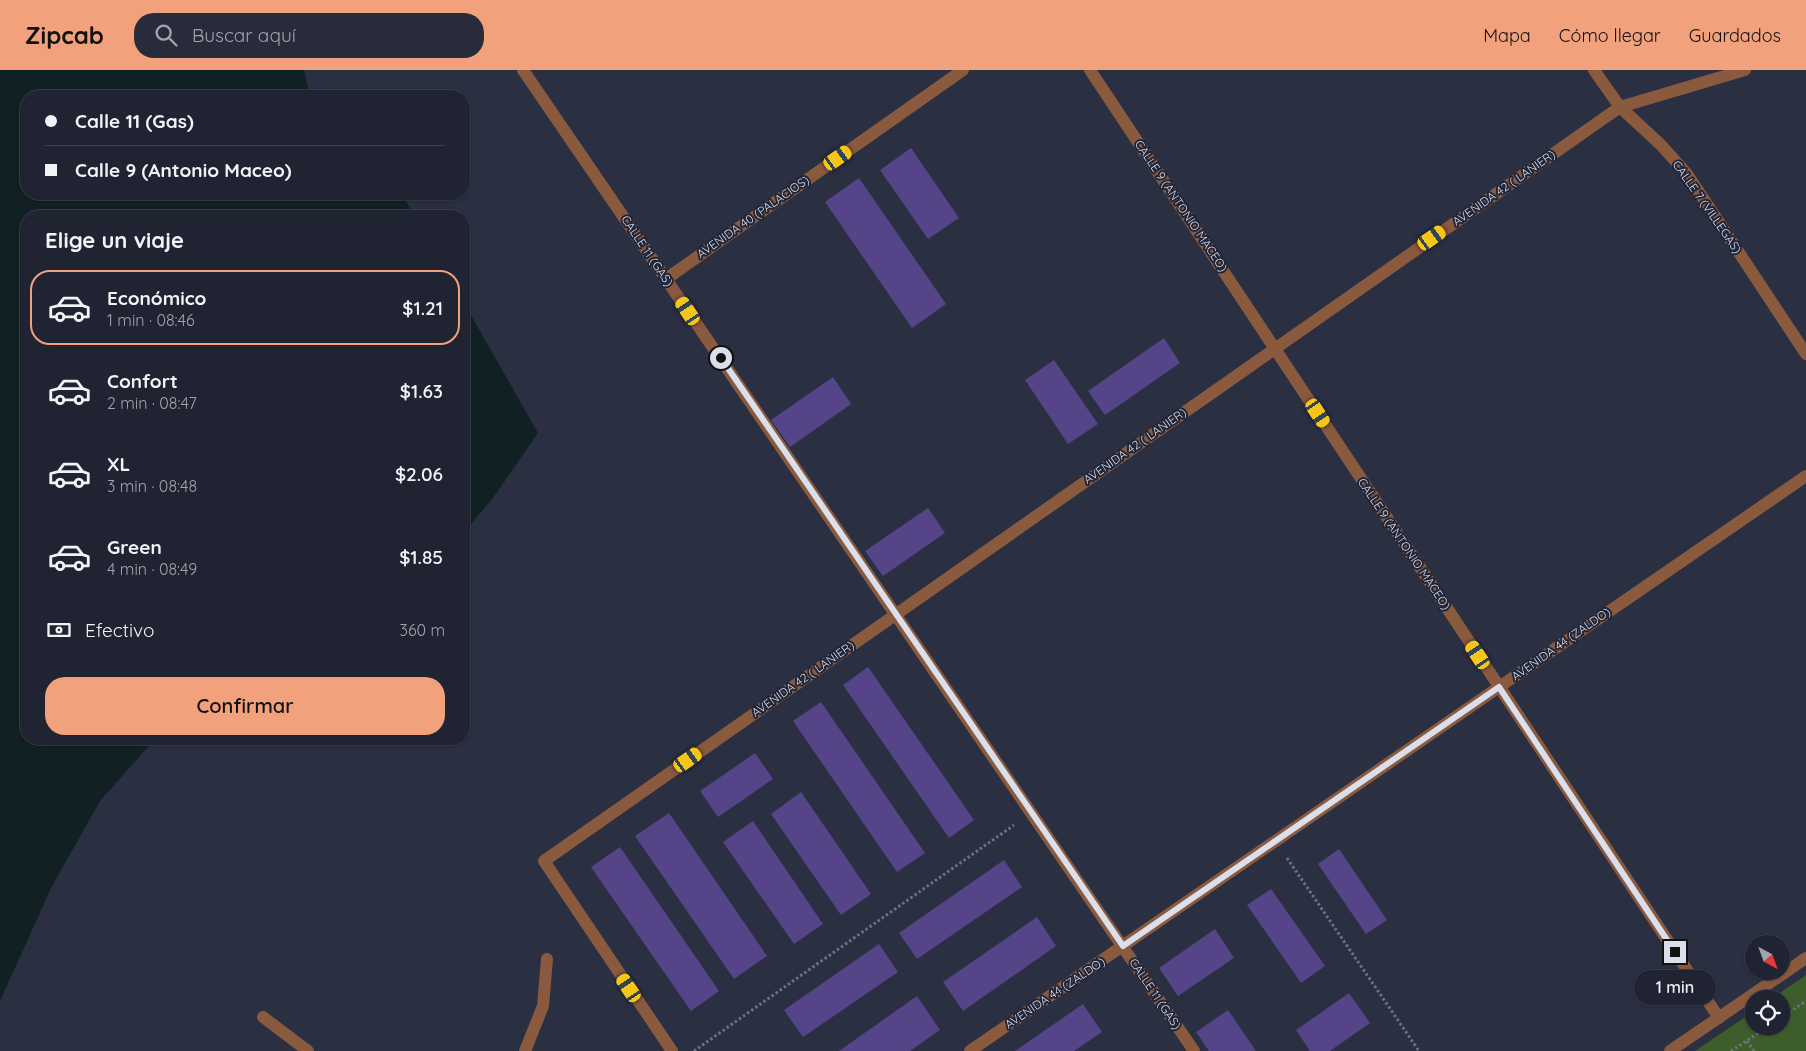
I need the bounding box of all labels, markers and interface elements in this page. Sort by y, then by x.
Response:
search box [134,13,484,58]
text: Zipcab [25,20,104,50]
icon: search [152,21,180,49]
text: Buscar aquí [192,23,296,47]
text: Mapa [1483,24,1531,47]
text: Cómo llegar [1559,24,1661,47]
text: Guardados [1689,24,1781,47]
text: Calle 11 (Gas) [75,109,194,133]
street label: CALLE 9 (ANTONIO MACEO) [1132,137,1231,274]
car [821,143,854,173]
street label: AVENIDA 42 ( LANIER) [1449,146,1558,229]
street label: CALLE 7 (VILLEGAS) [1670,157,1745,256]
text: Calle 9 (Antonio Maceo) [75,158,292,182]
street label: AVENIDA 40 (PALACIOS) [694,172,812,261]
street label: CALLE 11 (GAS) [618,212,677,289]
car [1415,223,1448,253]
text: Elige un viaje [45,226,184,254]
icon: car [47,285,92,330]
text: Económico [107,286,206,310]
car [673,294,702,328]
text: $1.21 [402,296,443,320]
text: 1 min · 08:46 [107,310,195,330]
route start [710,347,732,369]
icon: car [47,368,92,413]
text: Confort [107,369,178,393]
text: $1.63 [400,379,443,403]
text: 2 min · 08:47 [107,393,197,413]
car [1303,396,1332,430]
street label: AVENIDA 42 ( LANIER) [1080,404,1189,487]
icon: car [47,451,92,496]
text: XL [107,452,130,476]
text: $2.06 [395,462,443,486]
street label: CALLE 9 (ANTONIO MACEO) [1355,475,1454,612]
text: 3 min · 08:48 [107,476,197,496]
icon: car [47,534,92,579]
text: Green [107,535,162,559]
text: $1.85 [399,545,443,569]
text: 4 min · 08:49 [107,559,197,579]
street label: AVENIDA 44 (ZALDO) [1508,604,1613,683]
icon: cash [45,616,73,644]
text: Efectivo [85,618,154,642]
text: 360 m [400,620,445,640]
street label: AVENIDA 42 ( LANIER) [748,637,857,720]
car [1463,638,1492,672]
button: Confirmar [45,677,445,735]
car [671,745,704,775]
north arrow [1745,935,1790,980]
map controls [1745,935,1790,1035]
route end [1664,941,1686,963]
street label: AVENIDA 44 (ZALDO) [1002,954,1108,1032]
street label: CALLE 11 (GAS) [1126,955,1185,1032]
callout: 1 min [1634,970,1716,1004]
car [614,971,643,1005]
text: 1 min [1656,977,1694,997]
button: locate [1745,990,1790,1035]

